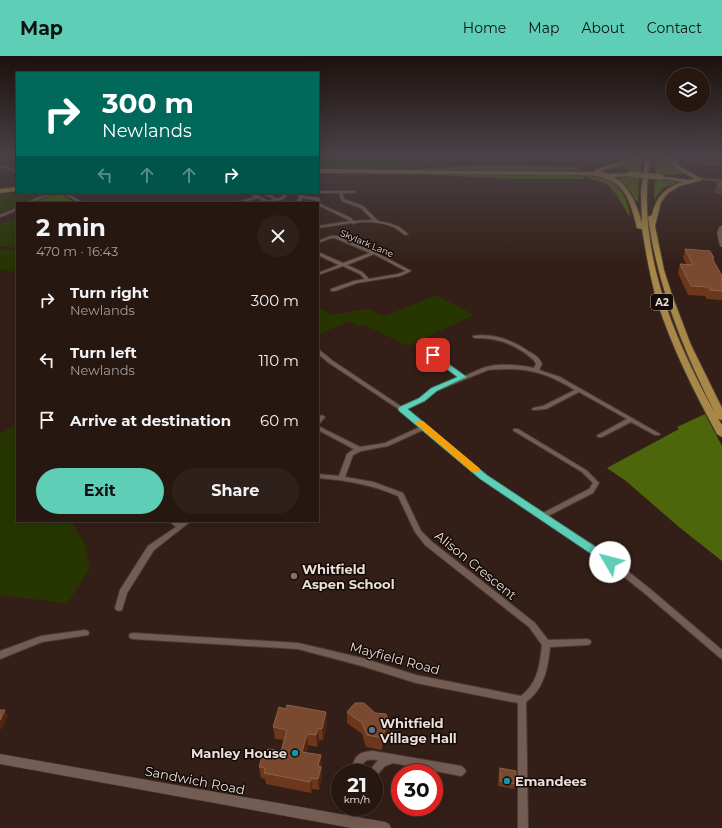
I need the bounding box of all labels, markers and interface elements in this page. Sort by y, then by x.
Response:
text: Map [20,17,63,40]
text: Home [463,19,506,37]
text: Map [528,19,559,37]
text: About [581,19,625,37]
text: Contact [647,19,702,37]
map controls [666,68,710,112]
button: layers [666,68,710,112]
text: 300 m [102,86,194,120]
icon: right [36,88,88,140]
text: Newlands [102,120,192,142]
icon: left [94,164,116,186]
icon: ahead [136,164,158,186]
icon: ahead [178,164,200,186]
icon: right [220,164,242,186]
text: 2 min [36,213,106,242]
button: close [257,215,299,257]
street label: Skylark Lane [339,227,396,259]
text: 470 m · 16:43 [36,243,118,259]
text: Turn right [70,283,149,302]
icon: right [36,289,58,311]
text: 300 m [251,291,299,310]
road number: A2 [651,294,673,310]
text: Newlands [70,302,135,318]
pin [416,338,450,372]
text: Turn left [70,343,137,362]
icon: arrive [422,344,444,366]
icon: left [36,349,58,371]
text: 110 m [258,351,299,370]
text: Newlands [70,362,135,378]
icon: arrive [36,409,58,431]
text: Arrive at destination [70,411,231,430]
text: 60 m [260,411,299,430]
button: Exit [36,468,164,514]
button: Share [172,468,299,514]
street label: Alison Crescent [432,527,520,603]
position arrow [589,541,631,583]
place label: Whitfield Aspen School [301,561,395,592]
marker: Whitfield Aspen School [289,571,299,581]
street label: Mayfield Road [348,638,442,678]
place label: Whitfield Village Hall [379,715,457,746]
marker: Whitfield Village Hall [367,725,377,735]
place label: Manley House [191,745,287,761]
marker: Manley House [290,748,300,758]
street label: Sandwich Road [144,762,246,798]
speed limit sign: 30 [391,764,443,816]
text: 21 [347,773,367,797]
place label: Emandees [515,773,587,789]
marker: Emandees [502,776,512,786]
text: km/h [344,793,370,806]

